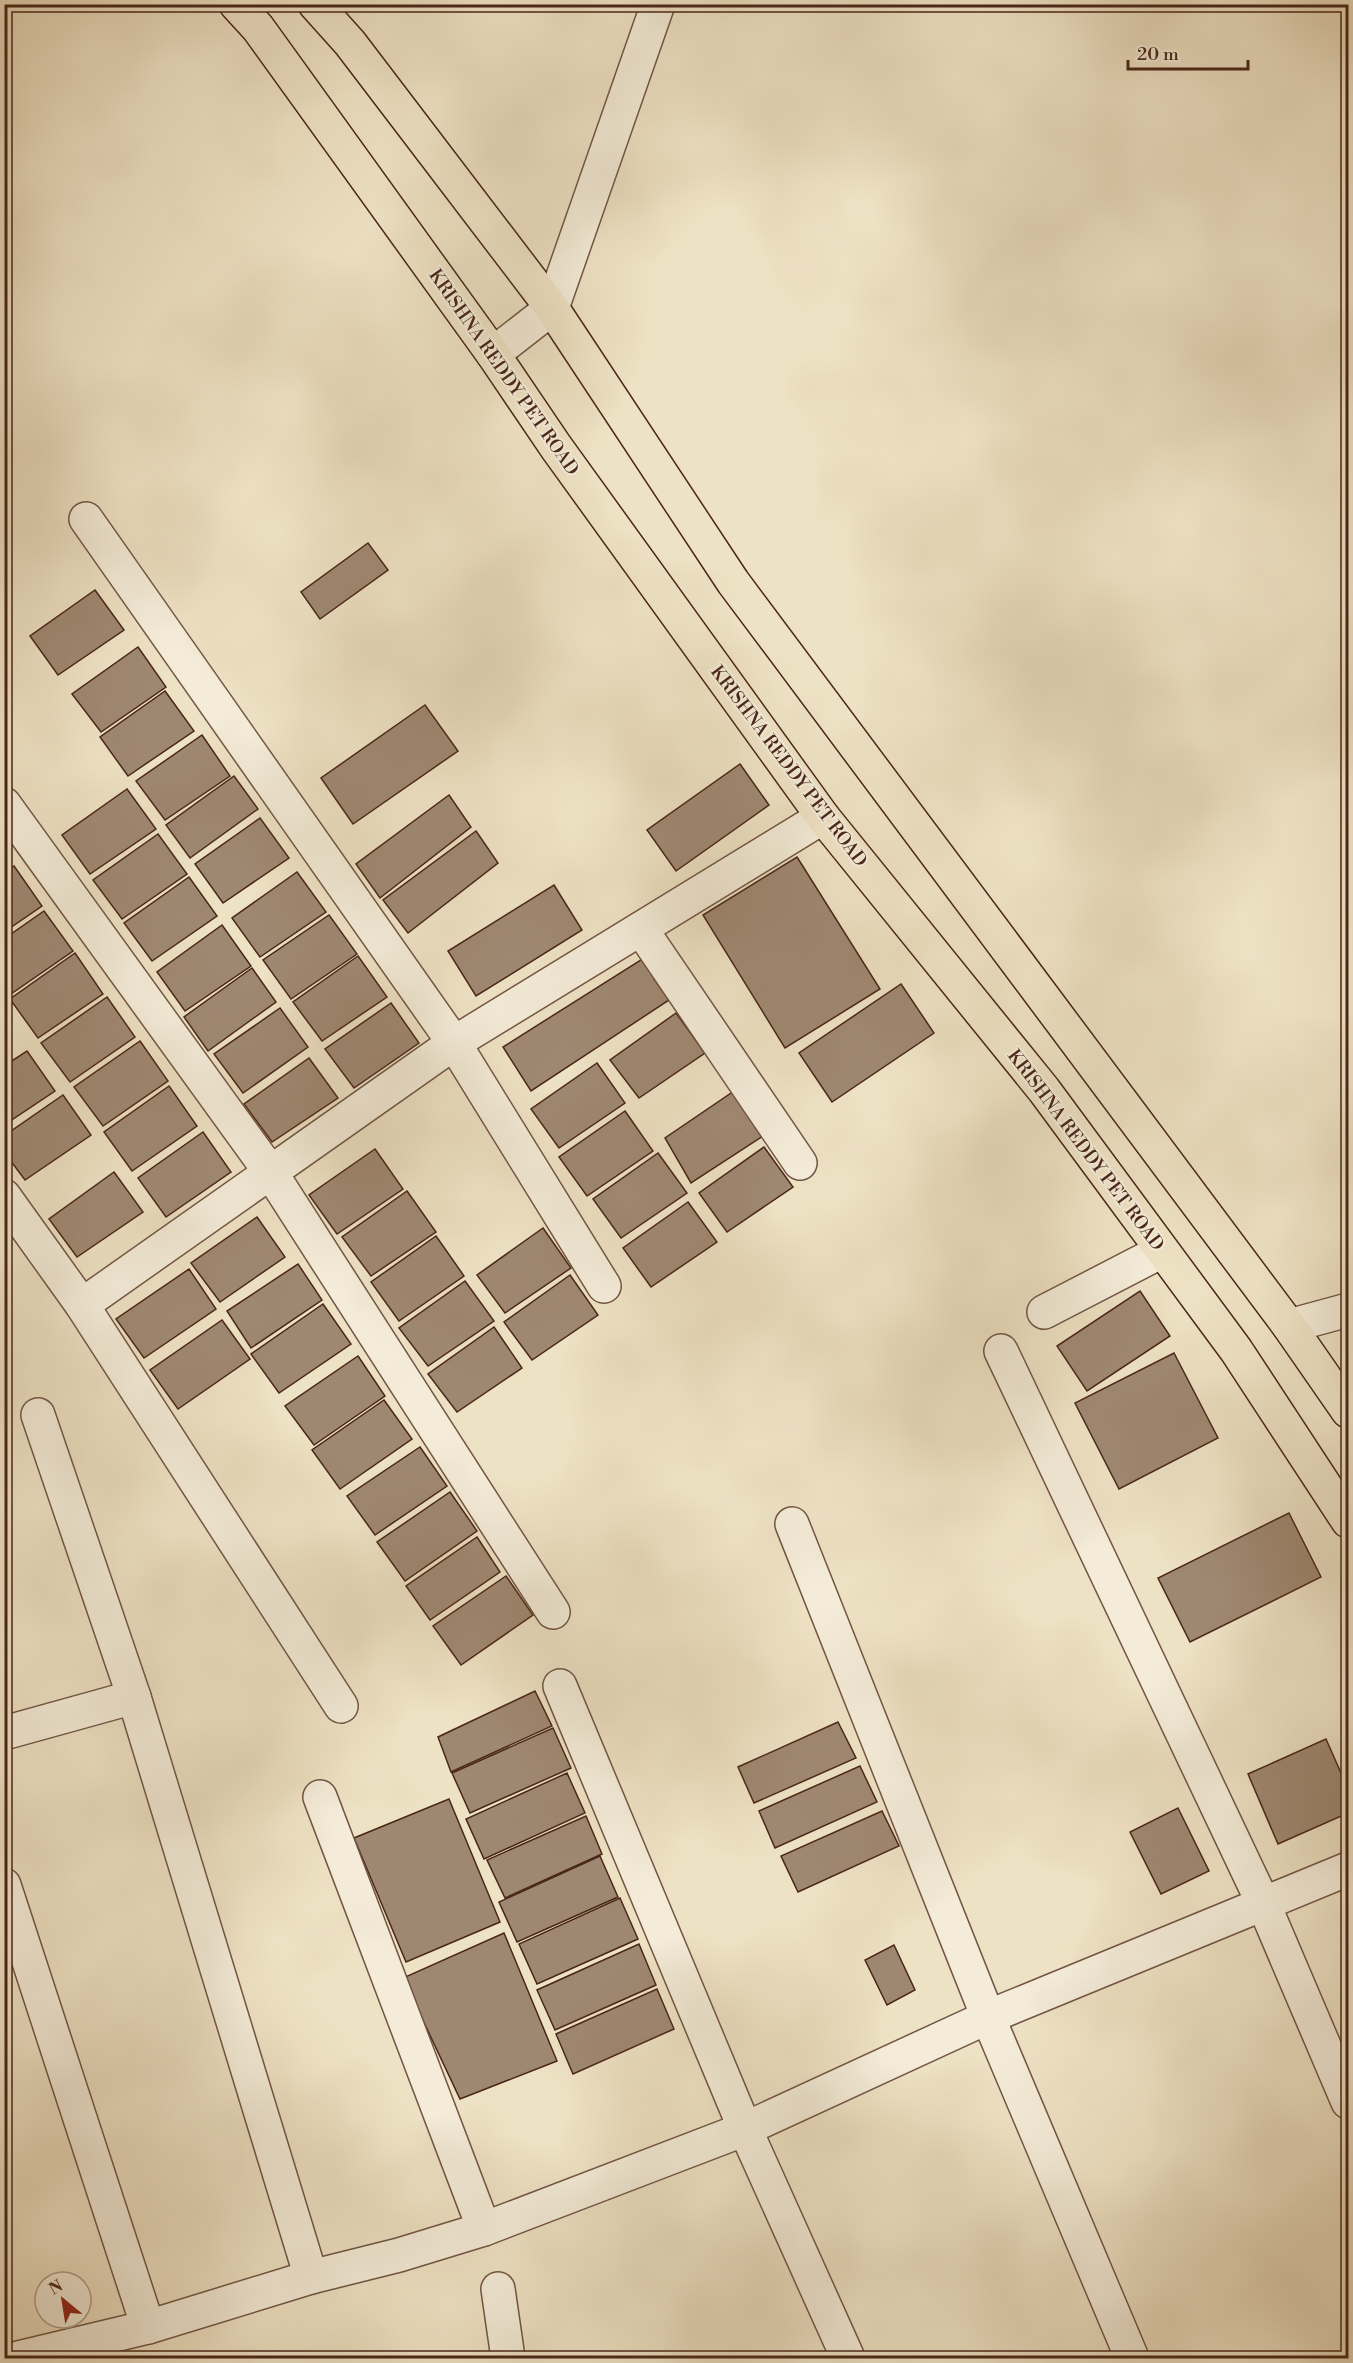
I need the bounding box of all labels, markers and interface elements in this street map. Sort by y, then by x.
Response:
scale bar [1128,33,1248,71]
text: 20 m [1137,43,1179,66]
street label: KRISHNA REDDY PET ROAD [423,265,584,480]
street label: KRISHNA REDDY PET ROAD [705,661,872,872]
street label: KRISHNA REDDY PET ROAD [1002,1045,1169,1256]
north arrow [33,2270,93,2330]
text: N [46,2276,67,2300]

